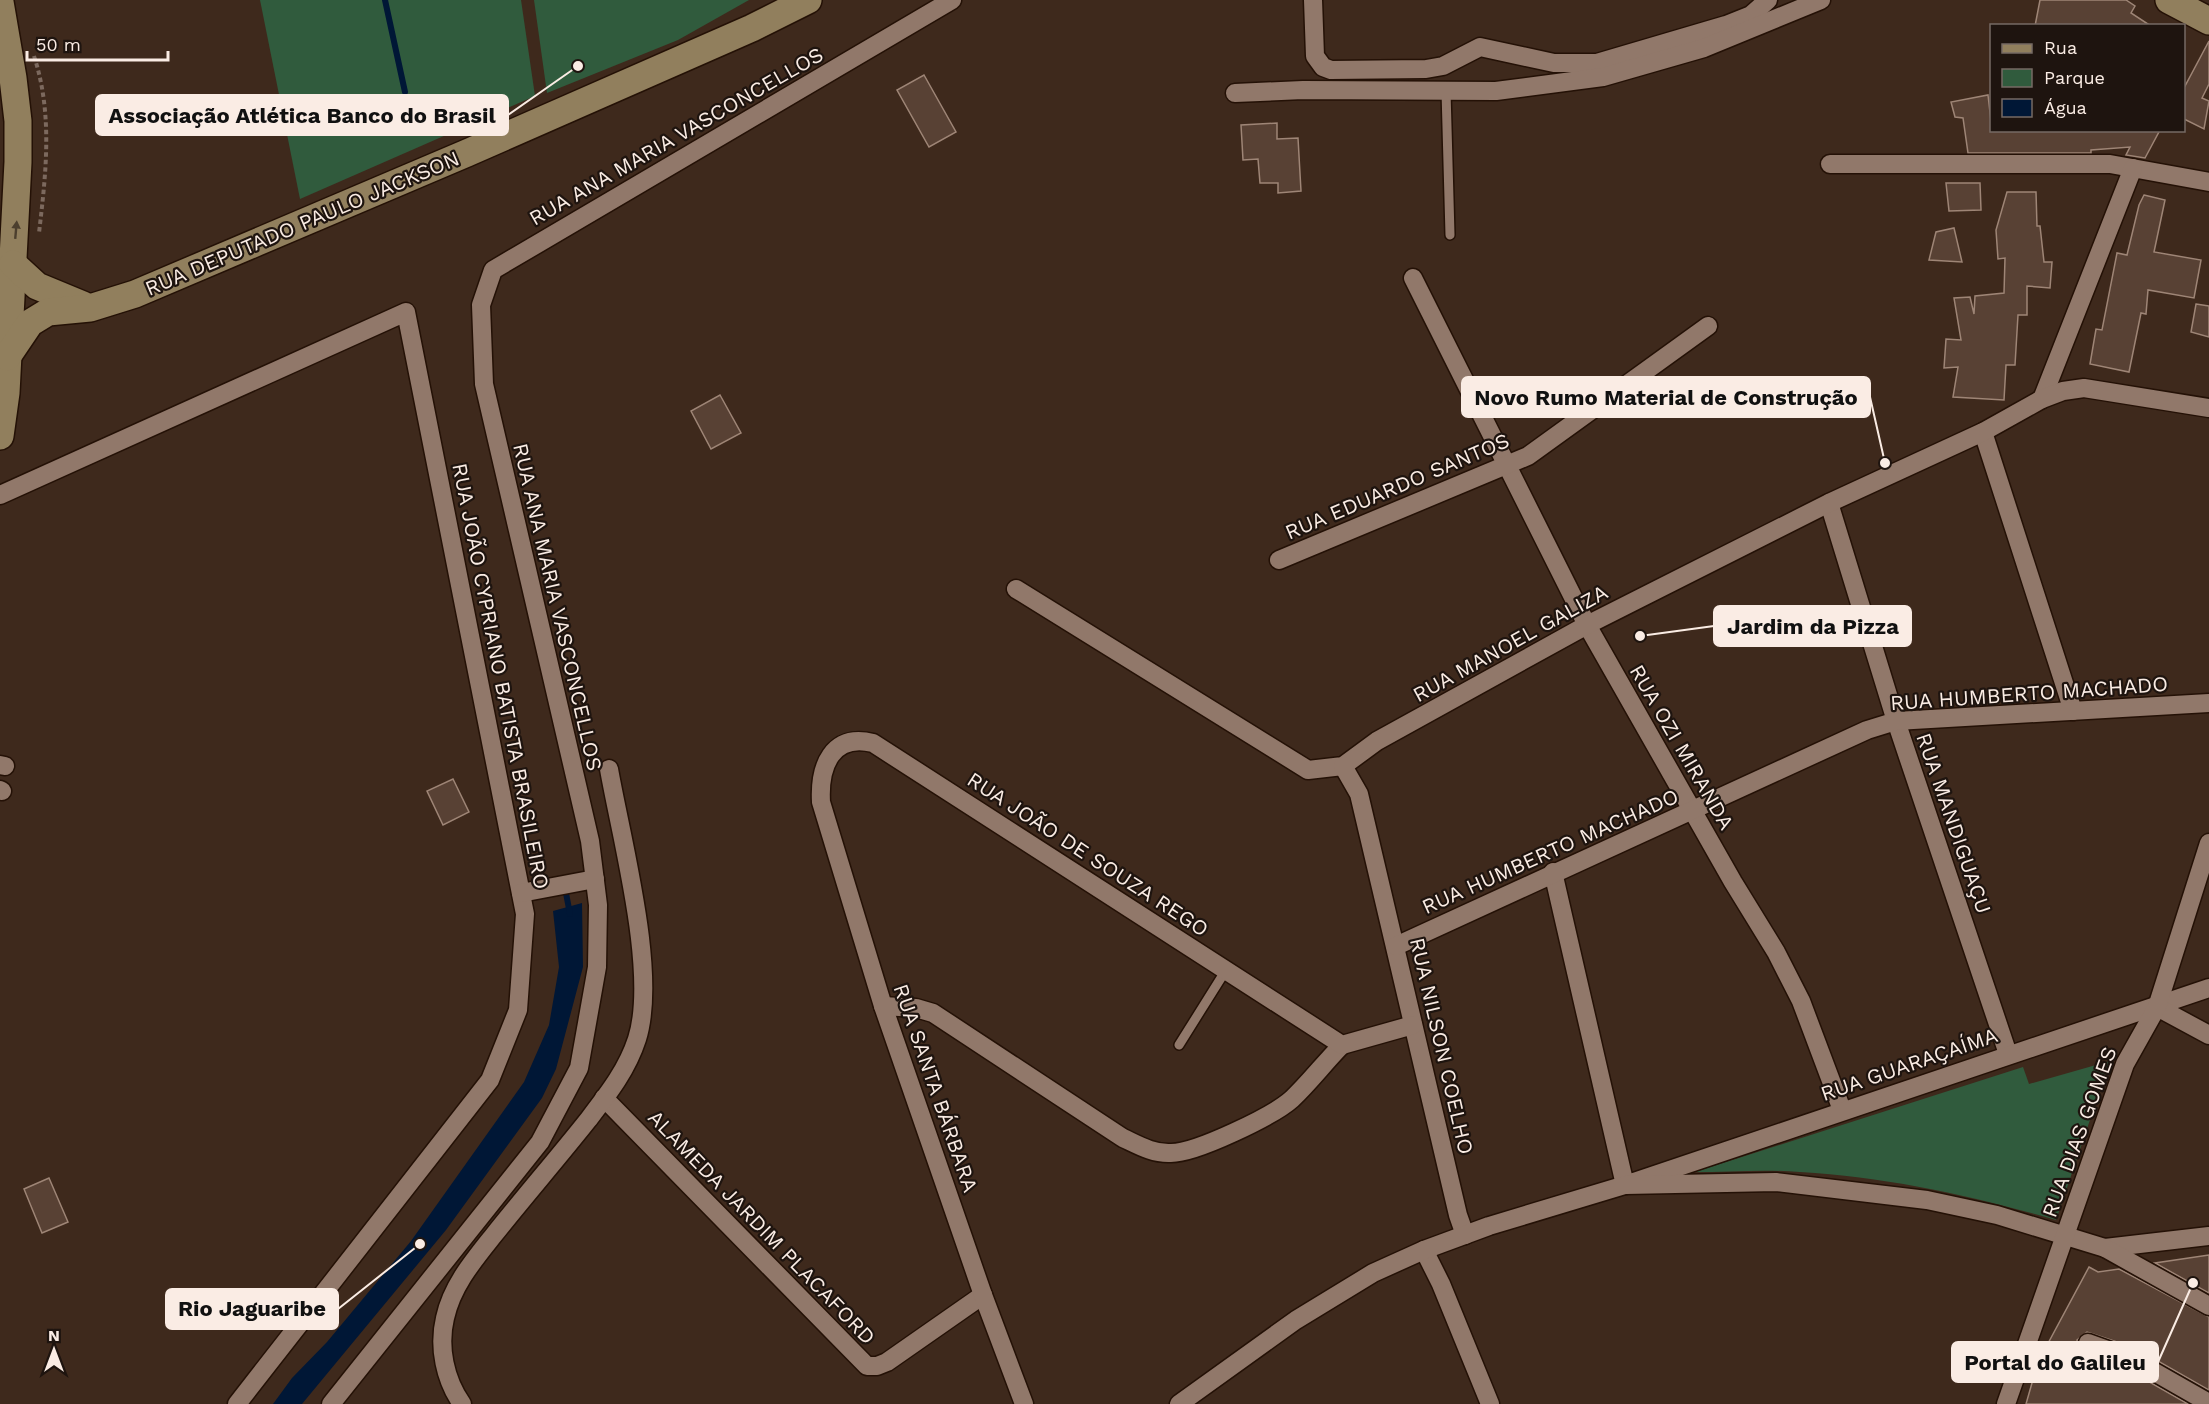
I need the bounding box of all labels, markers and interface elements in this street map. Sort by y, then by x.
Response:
scale bar [27,24,168,62]
legend [1990,24,2185,132]
text: 50 m [36,34,81,55]
text: Rua [2044,37,2077,58]
street label: RUA ANA MARIA VASCONCELLOS [525,41,827,231]
text: Parque [2044,67,2105,88]
callout: Associação Atlética Banco do Brasil [96,95,508,135]
text: Água [2044,97,2087,118]
text: Associação Atlética Banco do Brasil [108,103,496,128]
street label: RUA DEPUTADO PAULO JACKSON [141,145,463,301]
one-way arrow [11,221,21,240]
callout: Novo Rumo Material de Construção [1462,377,1870,417]
text: Novo Rumo Material de Construção [1474,385,1858,410]
street label: RUA EDUARDO SANTOS [1281,427,1513,545]
street label: RUA ANA MARIA VASCONCELLOS [508,441,608,773]
street label: RUA JOÃO CYPRIANO BATISTA BRASILEIRO [447,461,555,891]
street label: RUA MANOEL GALIZA [1408,579,1612,707]
callout: Jardim da Pizza [1714,606,1911,646]
text: Jardim da Pizza [1727,614,1899,639]
street label: RUA OZI MIRANDA [1625,660,1740,834]
street label: RUA HUMBERTO MACHADO [1889,671,2169,715]
street label: RUA MANDIGUAÇU [1911,729,1997,917]
street label: RUA JOÃO DE SOUZA REGO [963,767,1213,941]
street label: RUA HUMBERTO MACHADO [1418,783,1682,919]
street label: RUA NILSON COELHO [1405,935,1479,1157]
street label: RUA SANTA BÁRBARA [889,981,983,1196]
street label: RUA GUARAÇAÍMA [1817,1022,2001,1106]
street label: RUA DIAS GOMES [2036,1043,2122,1221]
street label: ALAMEDA JARDIM PLACAFORD [643,1105,881,1349]
callout: Rio Jaguaribe [166,1289,338,1329]
text: Rio Jaguaribe [178,1296,326,1321]
north arrow [24,1320,84,1380]
text: N [48,1326,60,1345]
callout: Portal do Galileu [1952,1342,2158,1382]
text: Portal do Galileu [1964,1350,2146,1375]

